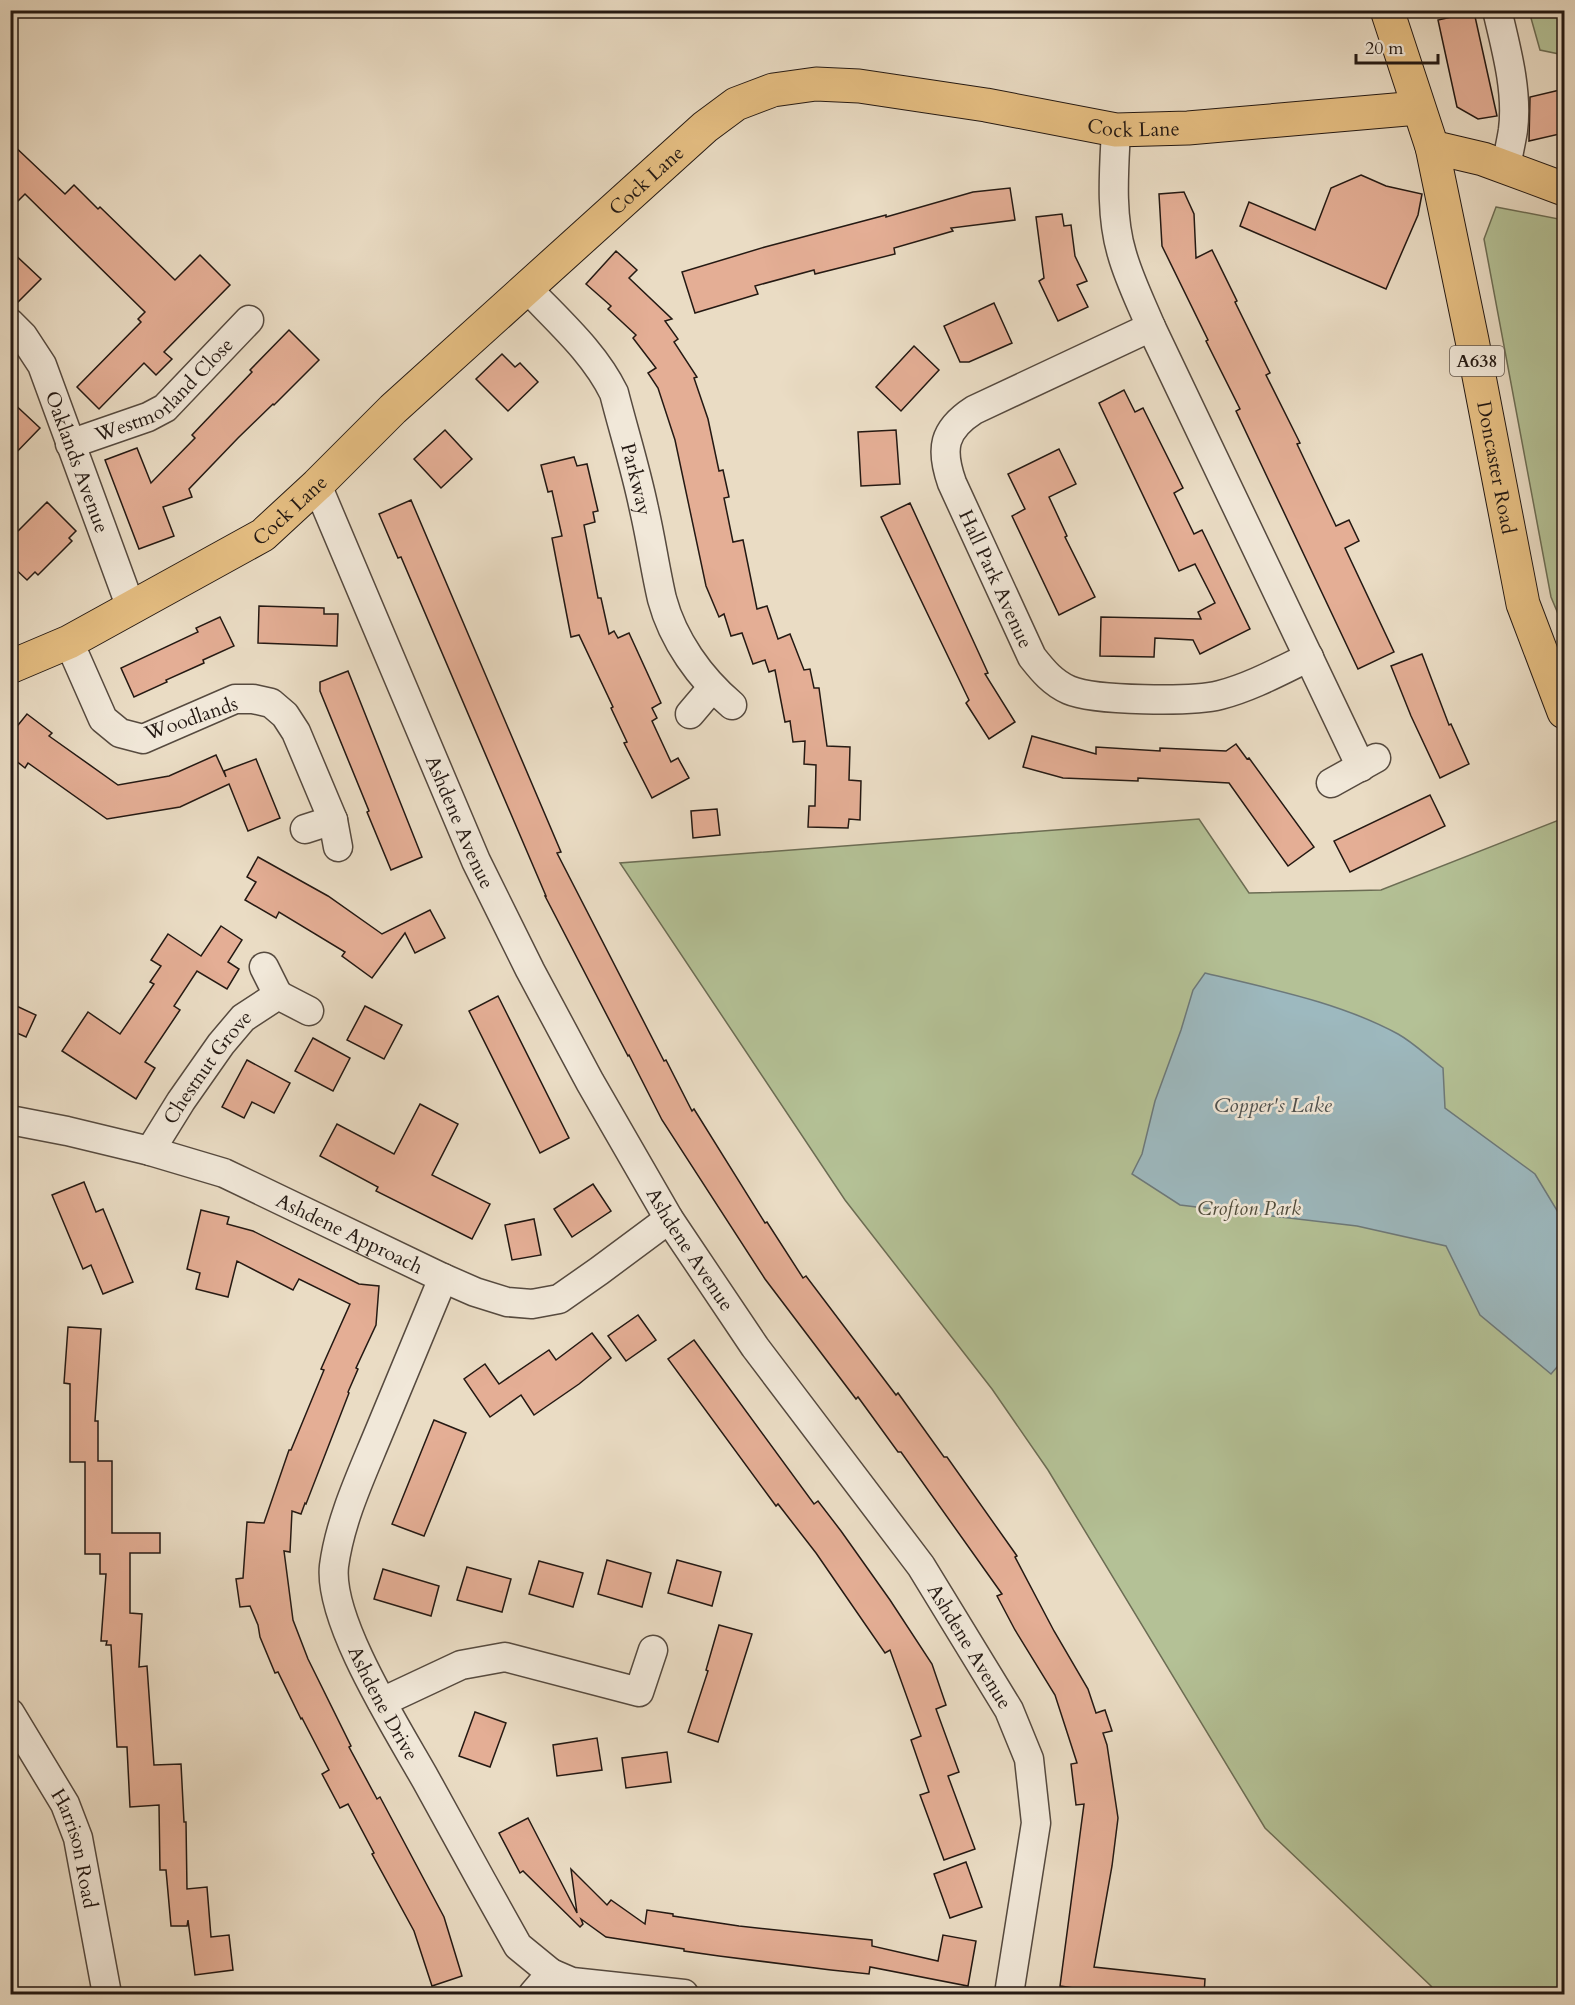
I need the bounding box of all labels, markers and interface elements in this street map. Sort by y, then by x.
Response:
scale bar [1356,27,1438,65]
text: 20 m [1365,36,1404,61]
street label: Cock Lane [1085,112,1180,144]
street label: Cock Lane [603,139,690,222]
street label: Westmorland Close [91,332,239,449]
road number: A638 [1450,346,1504,376]
street label: Oaklands Avenue [39,387,115,537]
street label: Doncaster Road [1470,399,1522,537]
street label: Parkway [614,440,658,519]
street label: Cock Lane [248,469,333,552]
street label: Hall Park Avenue [952,505,1039,653]
street label: Woodlands [140,690,241,747]
street label: Ashdene Avenue [419,751,501,893]
street label: Chestnut Grove [157,1003,257,1129]
water label: Copper's Lake [1214,1091,1333,1120]
street label: Ashdene Avenue [640,1183,740,1317]
street label: Ashdene Approach [272,1187,427,1280]
park label: Crofton Park [1197,1195,1301,1222]
street label: Ashdene Avenue [921,1579,1018,1714]
street label: Ashdene Drive [341,1642,425,1765]
street label: Harrison Road [45,1783,104,1911]

